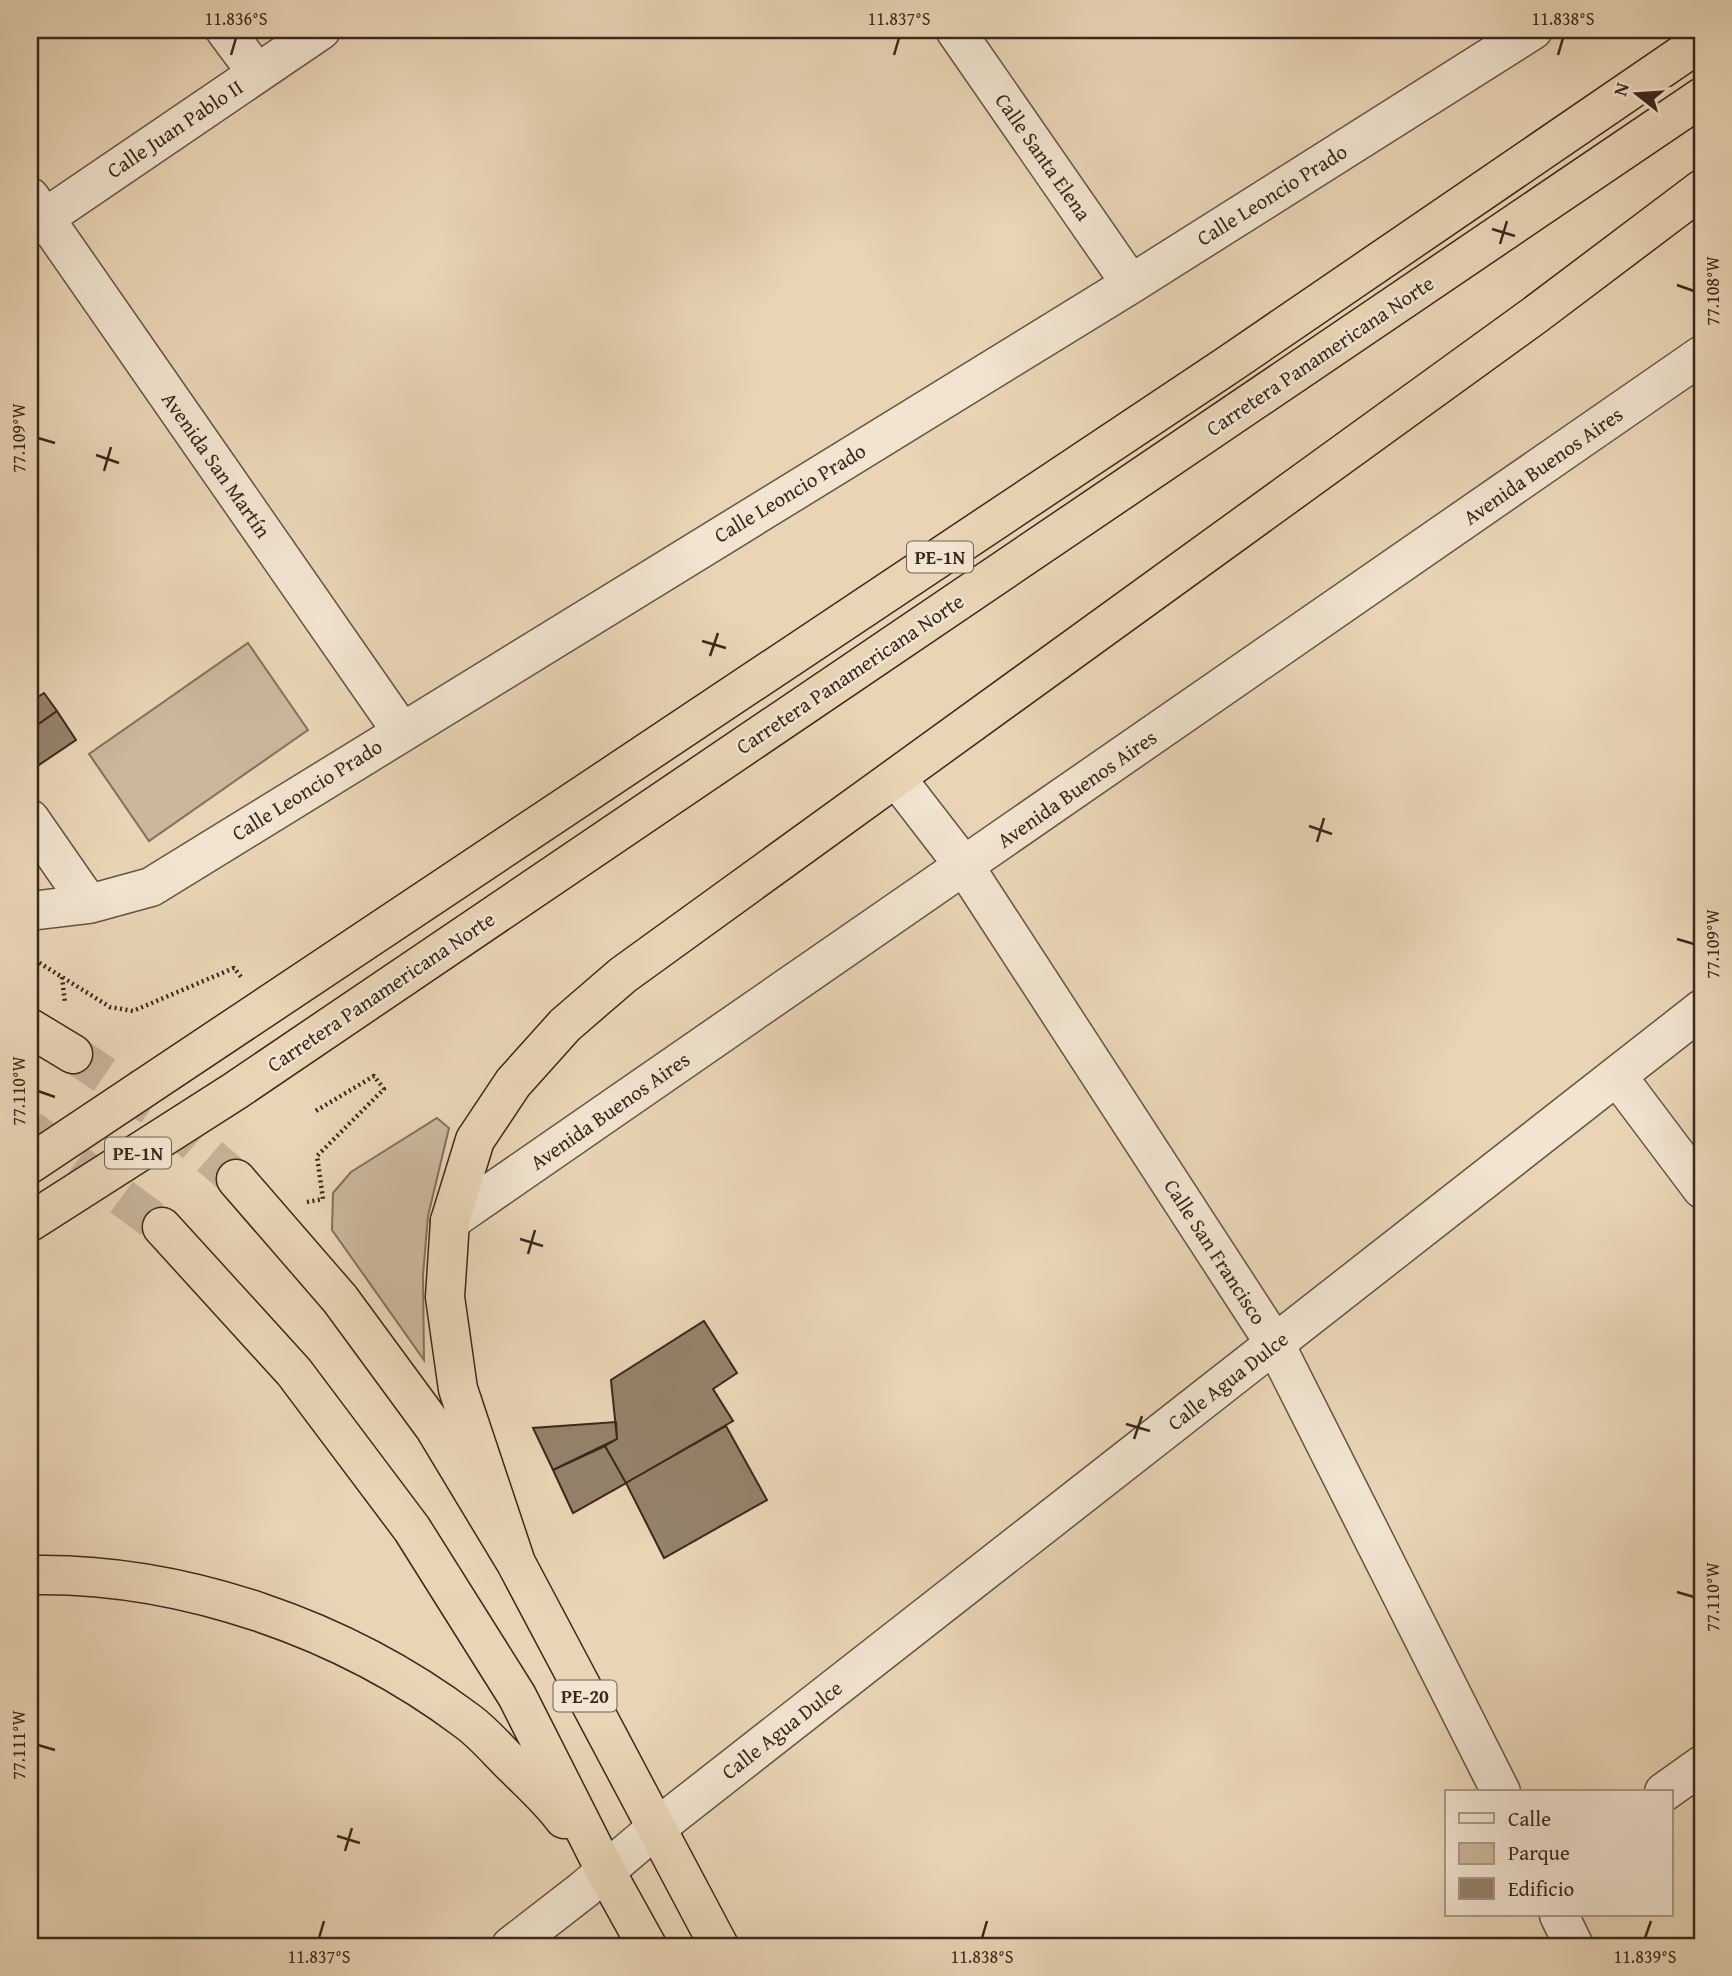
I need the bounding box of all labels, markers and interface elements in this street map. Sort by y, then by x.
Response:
text: 11.836°S [205,5,268,32]
text: 11.837°S [868,5,931,32]
text: 11.838°S [1532,5,1595,32]
north arrow [1602,60,1672,130]
street label: Calle Juan Pablo II [100,72,249,186]
text: N [1605,79,1636,99]
street label: Calle Santa Elena [988,87,1099,227]
street label: Calle Leoncio Prado [1190,136,1353,253]
text: 77.108°W [1699,256,1726,326]
street label: Carretera Panamericana Norte [1200,267,1440,444]
street label: Avenida San Martín [154,385,279,544]
street label: Avenida Buenos Aires [1457,399,1629,532]
text: 77.109°W [5,403,32,473]
street label: Calle Leoncio Prado [708,435,872,550]
road number: PE-1N [907,542,973,572]
street label: Carretera Panamericana Norte [730,585,970,762]
street label: Avenida Buenos Aires [991,722,1163,855]
street label: Calle Leoncio Prado [225,731,388,848]
street label: Carretera Panamericana Norte [261,903,501,1080]
text: 77.109°W [1699,909,1726,979]
street label: Avenida Buenos Aires [524,1044,696,1177]
text: 77.110°W [5,1056,32,1126]
road number: PE-1N [105,1138,171,1168]
street label: Calle San Francisco [1157,1173,1274,1331]
street label: Calle Agua Dulce [1161,1323,1295,1438]
text: 77.110°W [1699,1562,1726,1632]
street label: Calle Agua Dulce [715,1672,849,1787]
road number: PE-20 [554,1680,616,1712]
text: 77.111°W [5,1710,32,1780]
legend [1445,1790,1672,1916]
text: Calle [1508,1803,1551,1834]
text: Parque [1508,1837,1570,1868]
text: Edificio [1508,1873,1574,1904]
text: 11.837°S [288,1943,351,1970]
text: 11.838°S [951,1943,1014,1970]
text: 11.839°S [1614,1943,1677,1970]

